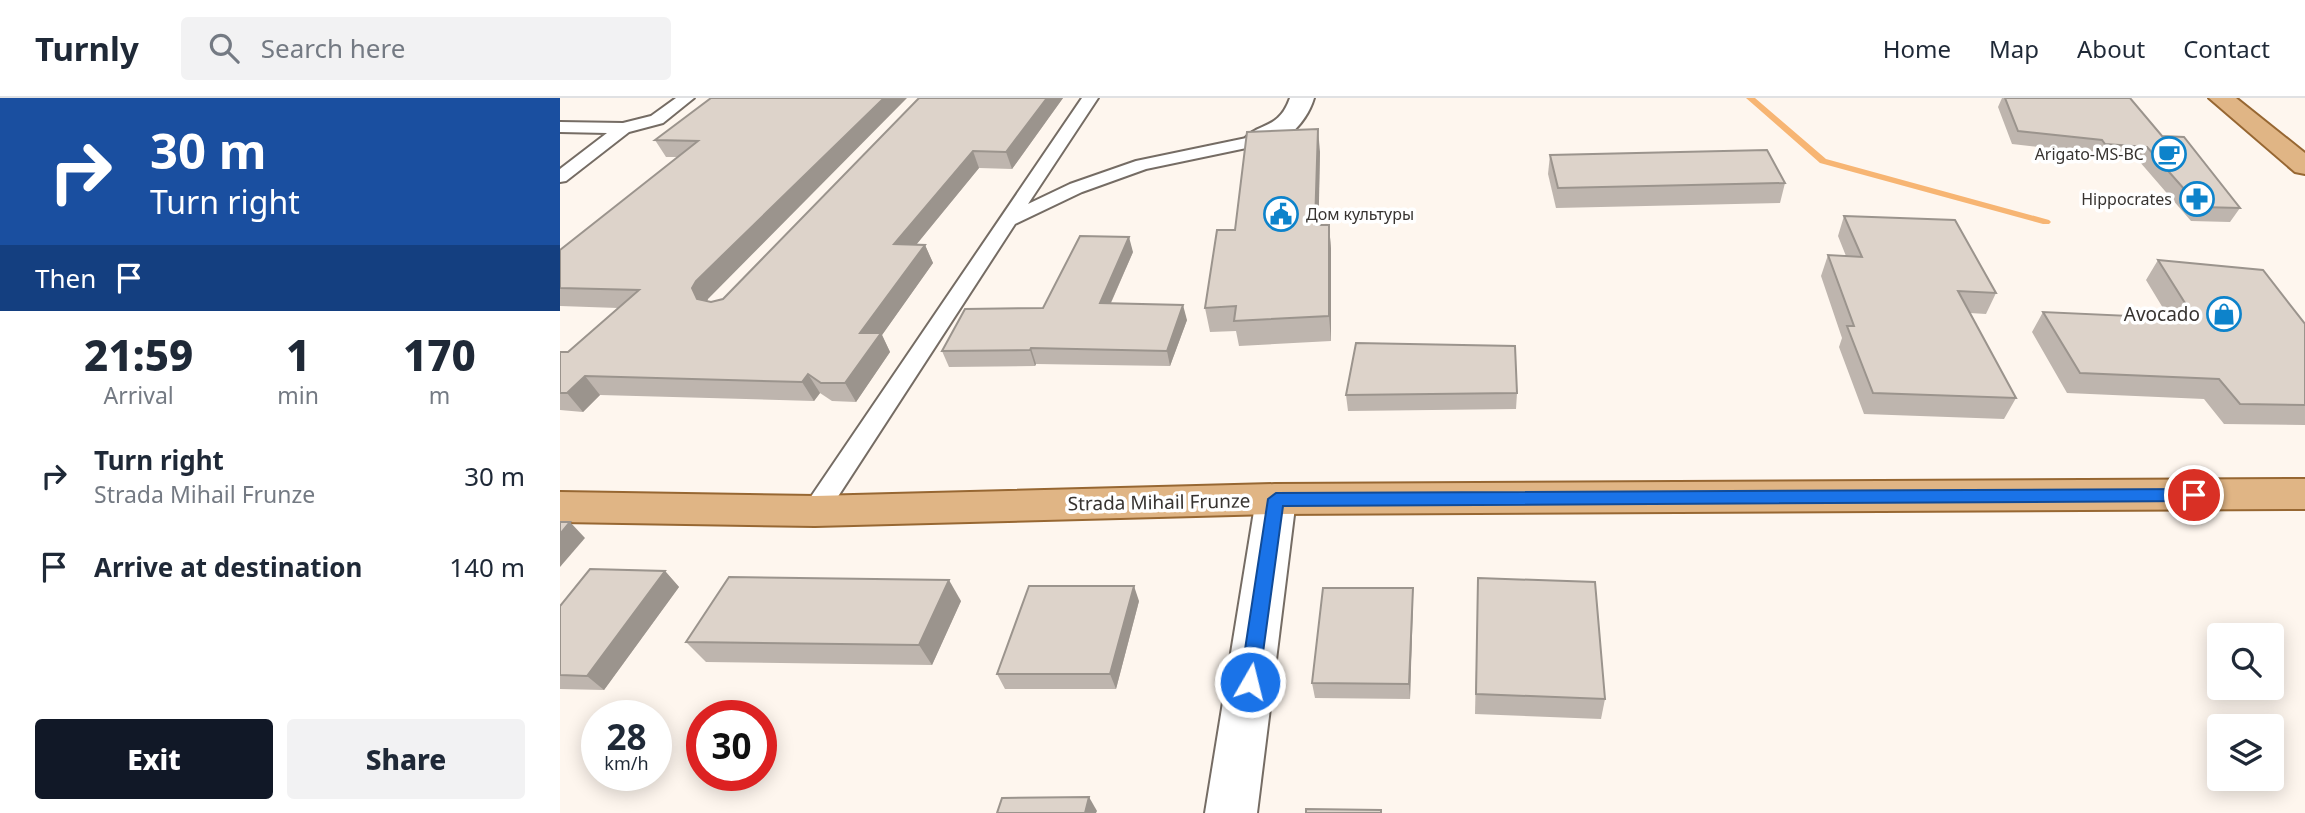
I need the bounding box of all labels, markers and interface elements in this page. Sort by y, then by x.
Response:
search box [181,17,671,80]
text: Turnly [35,26,139,71]
icon: search [205,29,243,67]
text: Search here [261,30,405,66]
text: Home [1883,32,1951,65]
text: Map [1989,32,2039,65]
text: About [2077,32,2145,65]
text: Contact [2183,32,2270,65]
text: 30 m [150,117,267,183]
icon: right [35,126,126,217]
cafe icon: Arigato-MS-BC [2150,135,2188,173]
place label: Arigato-MS-BC [2035,143,2144,165]
text: Turn right [150,180,300,223]
pharmacy icon: Hippocrates [2178,180,2216,218]
place label: Hippocrates [2081,188,2172,210]
public building icon: Дом культуры [1262,195,1300,233]
place label: Дом культуры [1306,203,1414,225]
icon: arrive [110,259,148,297]
text: Then [35,260,96,296]
shop icon: Avocado [2205,295,2243,333]
place label: Avocado [2124,301,2200,327]
text: 21:59 [84,326,193,383]
text: 1 [286,326,310,383]
text: 170 [403,326,476,383]
text: Arrival [104,379,174,411]
text: min [277,379,319,411]
text: m [429,379,450,411]
text: Turn right [94,442,224,478]
icon: right [35,457,73,495]
text: 30 m [464,458,525,494]
pin [2164,465,2224,525]
icon: arrive [2175,476,2213,514]
text: Strada Mihail Frunze [94,478,315,510]
street label: Strada Mihail Frunze [1067,487,1251,517]
icon: arrive [35,548,73,586]
text: Arrive at destination [94,549,363,585]
text: 140 m [449,549,525,585]
map controls [2207,623,2284,791]
button: search [2207,623,2284,700]
position arrow [1213,645,1287,719]
speed limit sign: 30 [686,700,777,791]
text: 28 [606,713,647,760]
button: layers [2207,714,2284,791]
button: Exit [35,719,273,799]
button: Share [287,719,525,799]
text: km/h [604,751,649,775]

